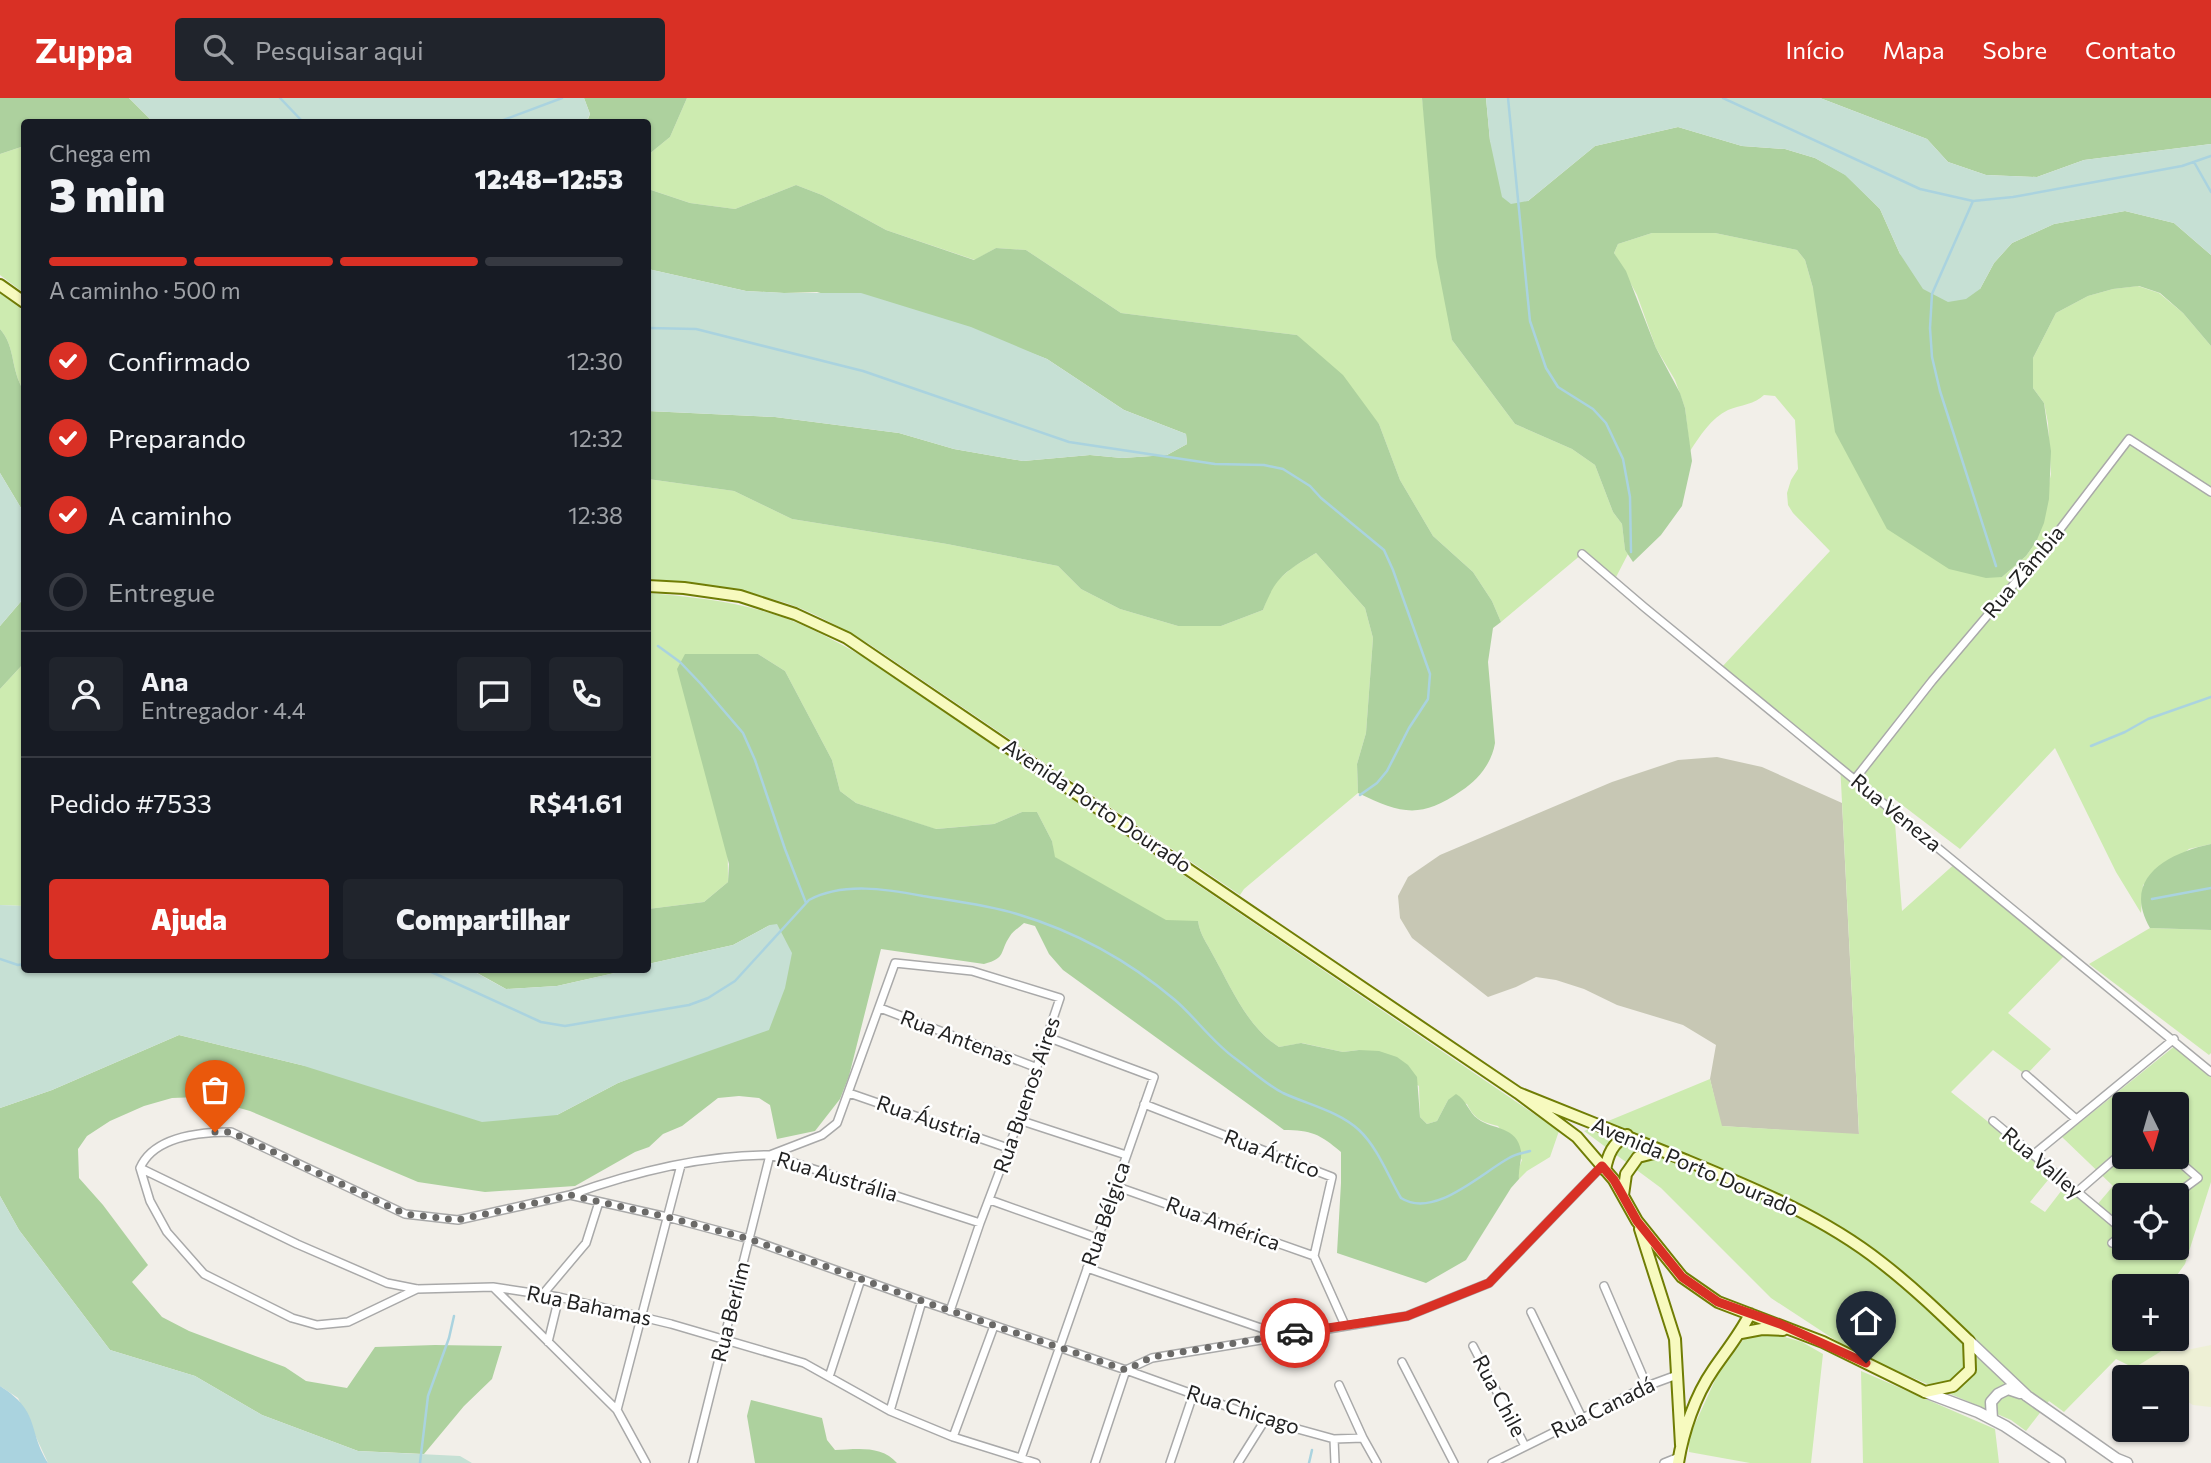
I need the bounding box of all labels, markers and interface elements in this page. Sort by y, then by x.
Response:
search box [175,18,665,81]
text: Zuppa [35,29,133,70]
icon: search [199,30,237,68]
text: Pesquisar aqui [255,34,424,65]
text: Início [1786,35,1845,64]
text: Mapa [1883,35,1945,64]
text: Sobre [1983,35,2047,64]
text: Contato [2085,35,2176,64]
text: Chega em [49,139,151,167]
text: 12:48–12:53 [475,163,623,194]
text: 3 min [49,165,165,221]
text: A caminho · 500 m [49,276,241,304]
icon: check [49,342,87,380]
text: Confirmado [108,345,250,376]
text: 12:30 [567,347,623,375]
icon: check [49,419,87,457]
text: Preparando [108,422,246,453]
text: 12:32 [569,424,623,452]
icon: check [49,496,87,534]
text: A caminho [108,499,232,530]
text: 12:38 [568,501,623,529]
street label: Rua Zâmbia [1977,520,2069,622]
text: Entregue [108,576,215,607]
button: person [49,657,123,731]
button: chat [457,657,531,731]
button: phone [549,657,623,731]
text: Ana [141,665,188,696]
text: Entregador · 4.4 [141,696,306,724]
street label: Avenida Porto Dourado [999,732,1197,877]
street label: Rua Veneza [1847,768,1947,856]
text: Pedido #7533 [49,787,212,818]
text: R$41.61 [529,787,623,818]
button: Ajuda [49,879,329,959]
button: Compartilhar [343,879,623,959]
street label: Rua Antenas [897,1004,1018,1070]
street label: Rua Buenos Aires [987,1013,1064,1176]
pin [185,1060,245,1132]
icon: bag [196,1071,234,1109]
street label: Rua Áustria [874,1089,985,1148]
north arrow [2112,1092,2189,1169]
map controls [2112,1092,2189,1442]
street label: Avenida Porto Dourado [1588,1111,1803,1221]
street label: Rua Valley [1998,1121,2088,1203]
street label: Rua Ártico [1221,1123,1324,1182]
street label: Rua Austrália [774,1145,901,1206]
street label: Rua Bélgica [1075,1158,1134,1269]
button: locate [2112,1183,2189,1260]
street label: Rua América [1163,1190,1284,1255]
street label: Rua Berlim [705,1259,754,1365]
button: + [2112,1274,2189,1351]
street label: Rua Bahamas [525,1279,654,1330]
pin [1836,1291,1896,1363]
courier [1260,1298,1330,1368]
icon: home [1847,1302,1885,1340]
icon: car [1276,1314,1314,1352]
street label: Rua Chile [1468,1350,1532,1440]
button: − [2112,1365,2189,1442]
street label: Rua Canadá [1546,1371,1658,1442]
street label: Rua Chicago [1184,1379,1303,1439]

